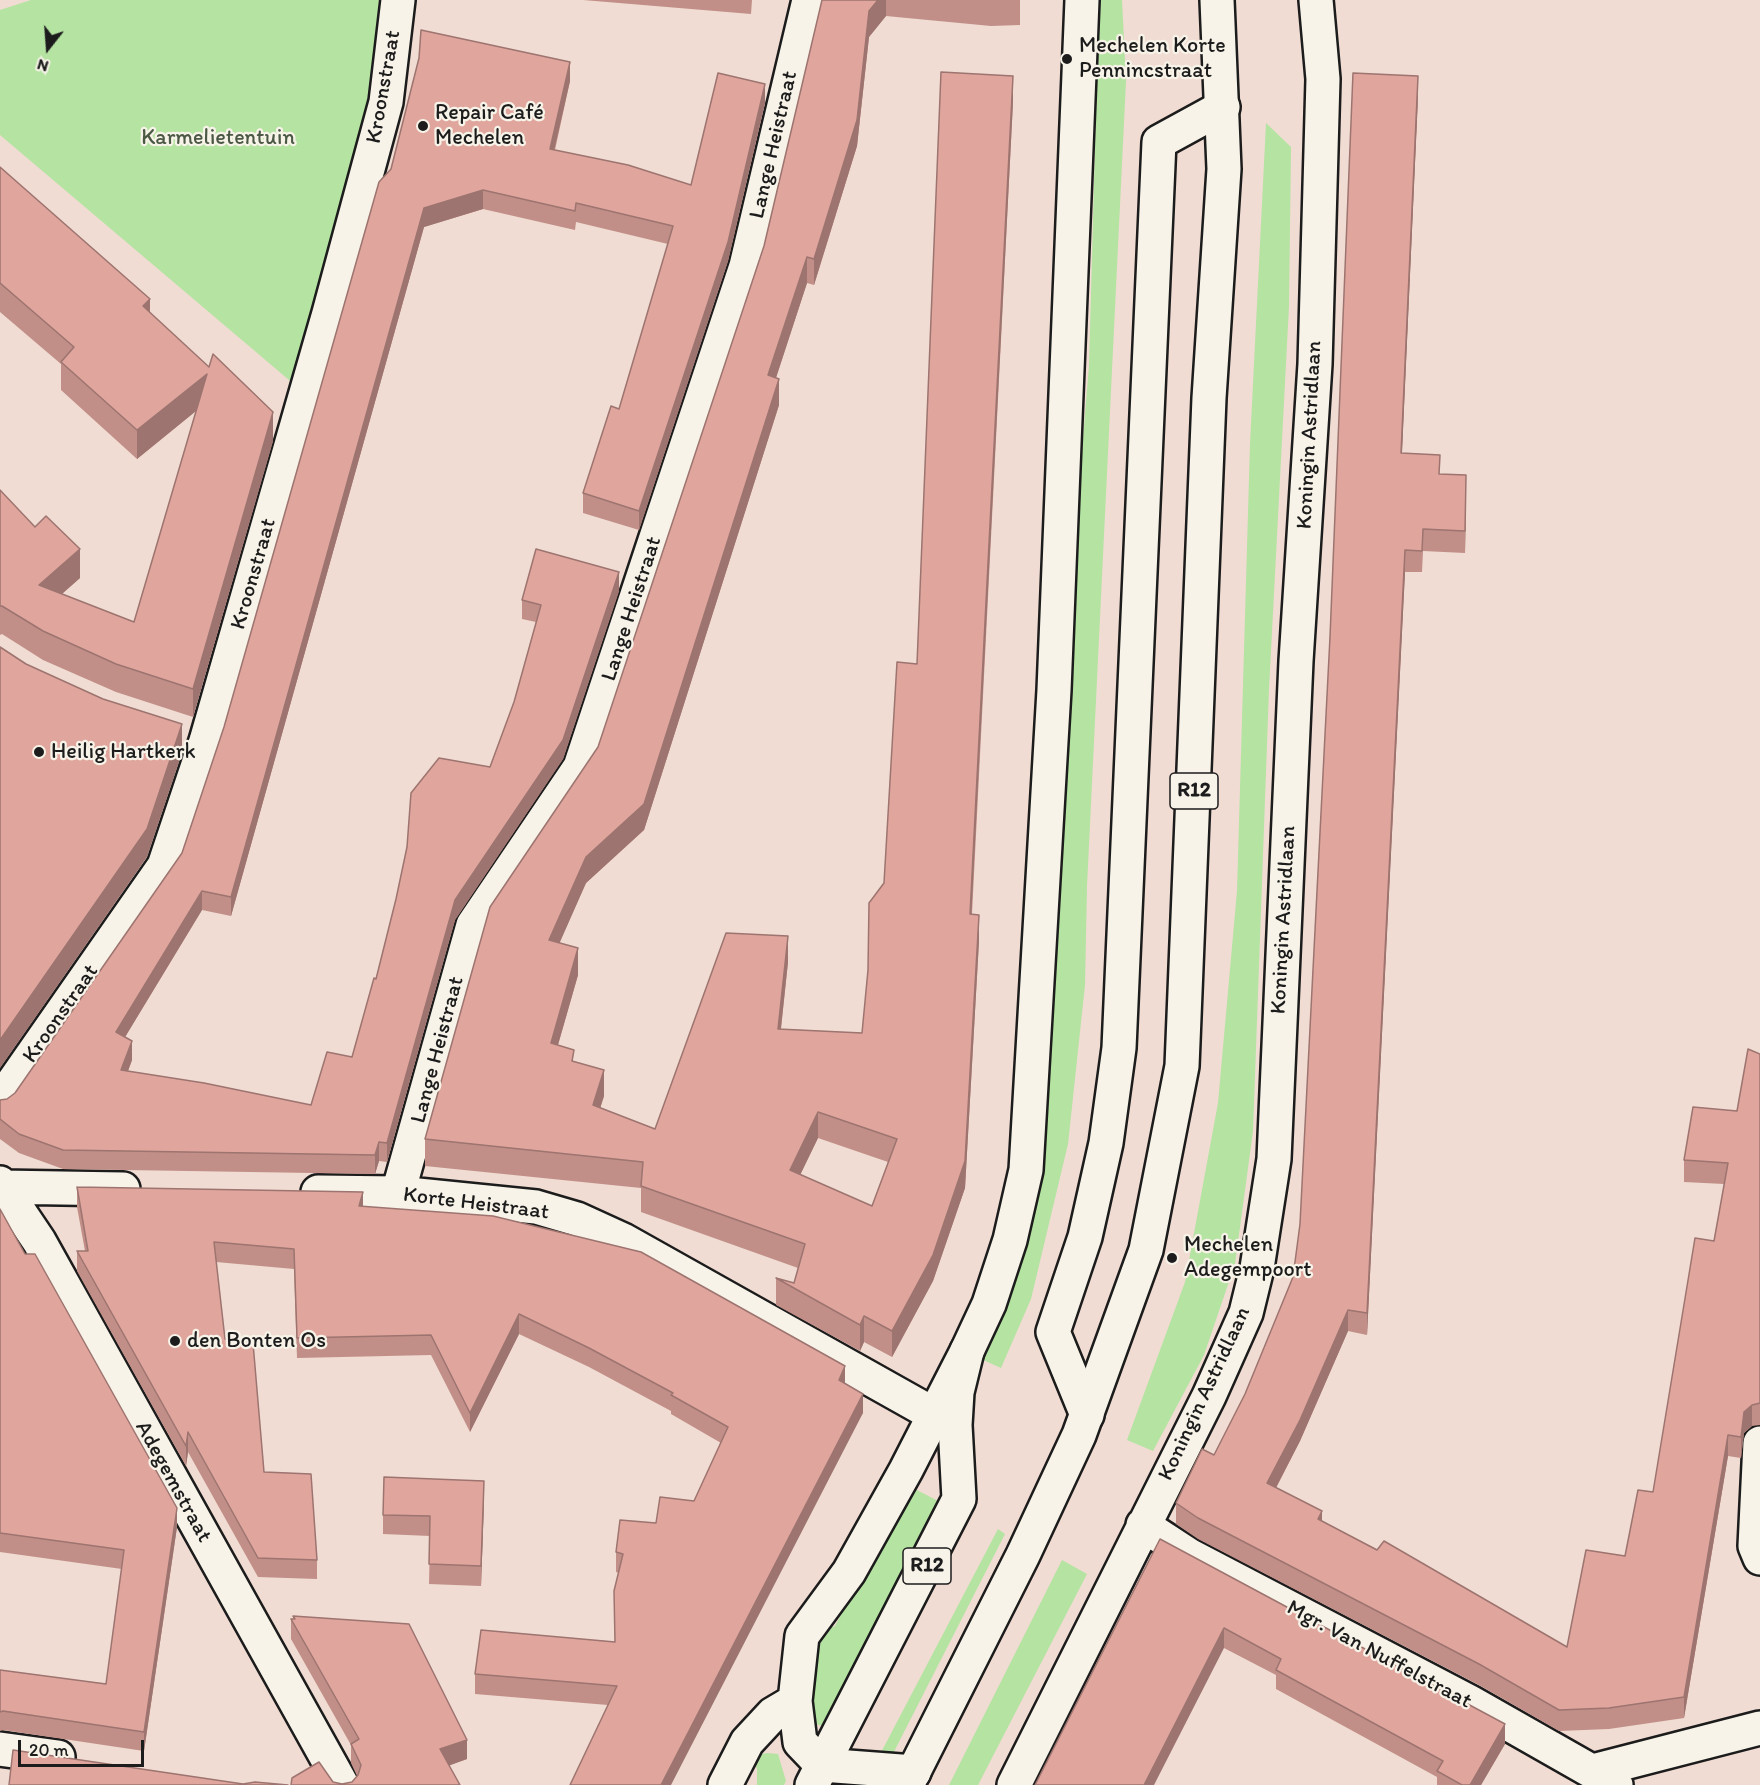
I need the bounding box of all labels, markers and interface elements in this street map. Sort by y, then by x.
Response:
north arrow [18,18,78,78]
street label: Kroonstraat [361,28,407,146]
place label: Mechelen Korte Pennincstraat [1079,33,1226,84]
marker: Mechelen Korte Pennincstraat [1060,52,1074,66]
text: N [35,55,51,76]
street label: Lange Heistraat [744,69,804,221]
place label: Repair Café Mechelen [435,100,544,152]
marker: Repair Café Mechelen [416,119,430,133]
park label: Karmelietentuin [141,125,295,151]
street label: Koningin Astridlaan [1292,340,1328,530]
street label: Kroonstraat [226,515,282,633]
street label: Lange Heistraat [596,533,668,685]
place label: Heilig Hartkerk [51,739,196,765]
marker: Heilig Hartkerk [32,745,46,759]
road number: R12 [1170,773,1218,809]
street label: Koningin Astridlaan [1266,825,1302,1015]
street label: Kroonstraat [17,960,105,1068]
street label: Lange Heistraat [406,974,470,1126]
street label: Korte Heistraat [402,1182,550,1226]
place label: Mechelen Adegempoort [1184,1232,1311,1284]
marker: Mechelen Adegempoort [1165,1251,1179,1265]
street label: Koningin Astridlaan [1153,1303,1257,1485]
place label: den Bonten Os [187,1328,326,1354]
marker: den Bonten Os [168,1334,182,1348]
street label: Adegemstraat [129,1417,217,1547]
road number: R12 [903,1548,951,1584]
street label: Mgr. Van Nuffelstraat [1282,1595,1476,1715]
scale bar [21,1728,147,1766]
text: 20 m [29,1739,69,1761]

